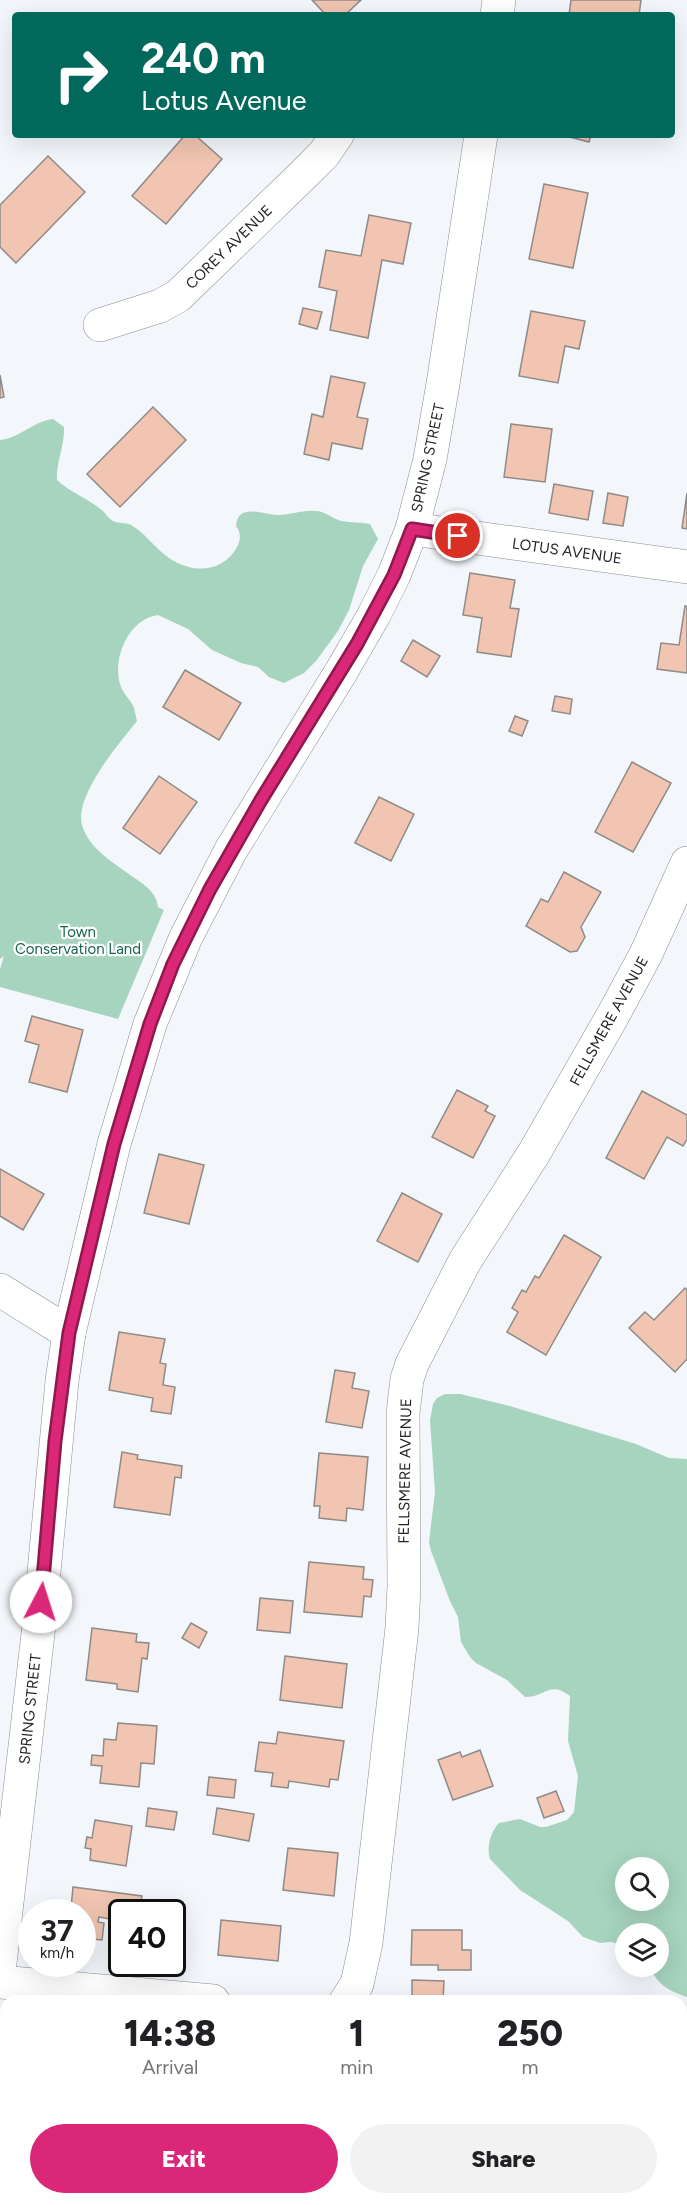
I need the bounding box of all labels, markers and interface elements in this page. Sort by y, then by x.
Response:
text: 240 m [141,33,266,84]
icon: right [42,36,120,114]
text: Lotus Avenue [141,84,307,117]
street label: COREY AVENUE [182,201,276,293]
street label: SPRING STREET [408,401,448,514]
pin [432,510,483,561]
icon: arrive [441,519,474,552]
street label: LOTUS AVENUE [511,534,623,568]
park label: Town Conservation Land [15,923,141,958]
street label: FELLSMERE AVENUE [566,953,652,1089]
street label: FELLSMERE AVENUE [395,1398,415,1544]
position arrow [9,1570,73,1634]
street label: SPRING STREET [15,1652,45,1765]
map controls [615,1857,669,1977]
button: search [615,1857,669,1911]
speed limit sign: 40 [108,1899,186,1977]
text: 37 [40,1912,74,1949]
button: layers [615,1923,669,1977]
text: km/h [40,1944,74,1962]
text: 14:38 [124,2012,216,2055]
text: 1 [349,2012,364,2055]
text: 250 [497,2012,563,2055]
text: Arrival [142,2055,198,2079]
text: min [340,2055,373,2079]
text: m [522,2055,539,2079]
button: Exit [30,2124,338,2193]
button: Share [350,2124,657,2193]

